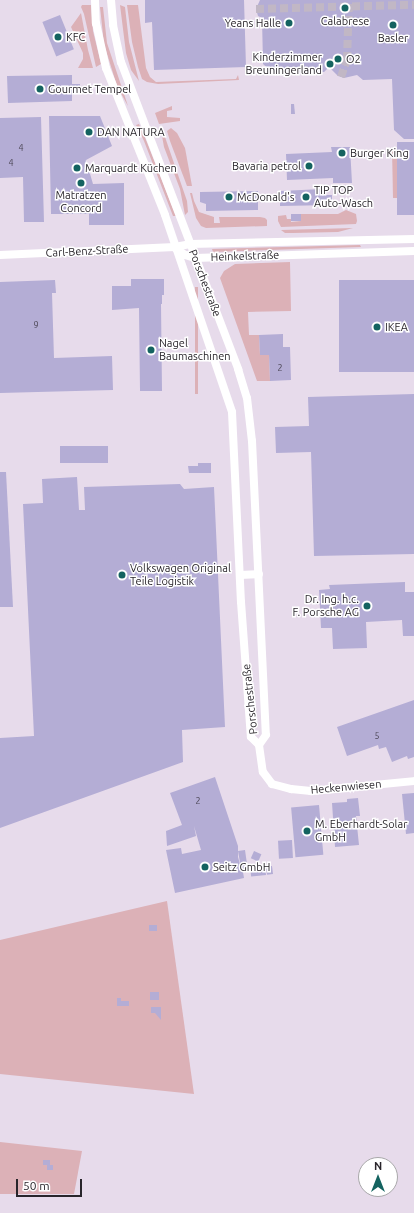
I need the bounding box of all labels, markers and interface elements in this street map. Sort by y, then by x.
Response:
marker: Calabrese [340,3,350,13]
place label: Calabrese [321,14,369,28]
place label: Yeans Halle [225,16,281,30]
marker: Yeans Halle [284,18,294,28]
marker: Basler [388,20,398,30]
place label: KFC [66,30,85,44]
place label: Basler [378,31,408,45]
marker: KFC [53,32,63,42]
place label: Kinderzimmer Breuningerland [245,51,322,77]
place label: O2 [346,52,361,66]
marker: O2 [333,54,343,64]
marker: Kinderzimmer Breuningerland [325,59,335,69]
place label: Gourmet Tempel [48,82,131,96]
marker: Gourmet Tempel [35,84,45,94]
place label: DAN NATURA [97,125,165,139]
marker: DAN NATURA [84,127,94,137]
house number: 4 [18,143,24,153]
place label: Burger King [350,146,409,160]
marker: Burger King [337,148,347,158]
house number: 4 [8,158,14,168]
place label: Bavaria petrol [232,159,301,173]
place label: Marquardt Küchen [85,161,177,175]
marker: Bavaria petrol [304,161,314,171]
marker: Marquardt Küchen [72,163,82,173]
marker: Matratzen Concord [76,178,86,188]
place label: TIP TOP Auto-Wasch [314,184,373,210]
place label: Matratzen Concord [56,189,106,215]
place label: McDonald's [237,190,295,204]
marker: McDonald's [224,192,234,202]
marker: TIP TOP Auto-Wasch [301,192,311,202]
street label: Carl-Benz-Straße [45,242,129,260]
street label: Porschestraße [186,248,224,318]
street label: Heinkelstraße [210,248,280,264]
house number: 9 [33,320,39,330]
place label: IKEA [385,320,408,334]
marker: IKEA [372,322,382,332]
place label: Nagel Baumaschinen [159,337,231,363]
marker: Nagel Baumaschinen [146,345,156,355]
house number: 2 [277,363,283,373]
place label: Volkswagen Original Teile Logistik [130,562,231,588]
marker: Volkswagen Original Teile Logistik [117,570,127,580]
place label: Dr. Ing. h.c. F. Porsche AG [292,593,359,619]
marker: Dr. Ing. h.c. F. Porsche AG [362,601,372,611]
street label: Porschestraße [240,663,260,735]
house number: 5 [374,731,380,741]
street label: Heckenwiesen [310,777,382,797]
house number: 2 [195,796,201,806]
place label: M. Eberhardt-Solar GmbH [315,818,407,844]
marker: M. Eberhardt-Solar GmbH [302,826,312,836]
place label: Seitz GmbH [213,860,270,874]
marker: Seitz GmbH [200,862,210,872]
north arrow [358,1157,398,1197]
text: N [374,1160,382,1172]
scale bar [18,1171,84,1197]
text: 50 m [23,1179,50,1192]

